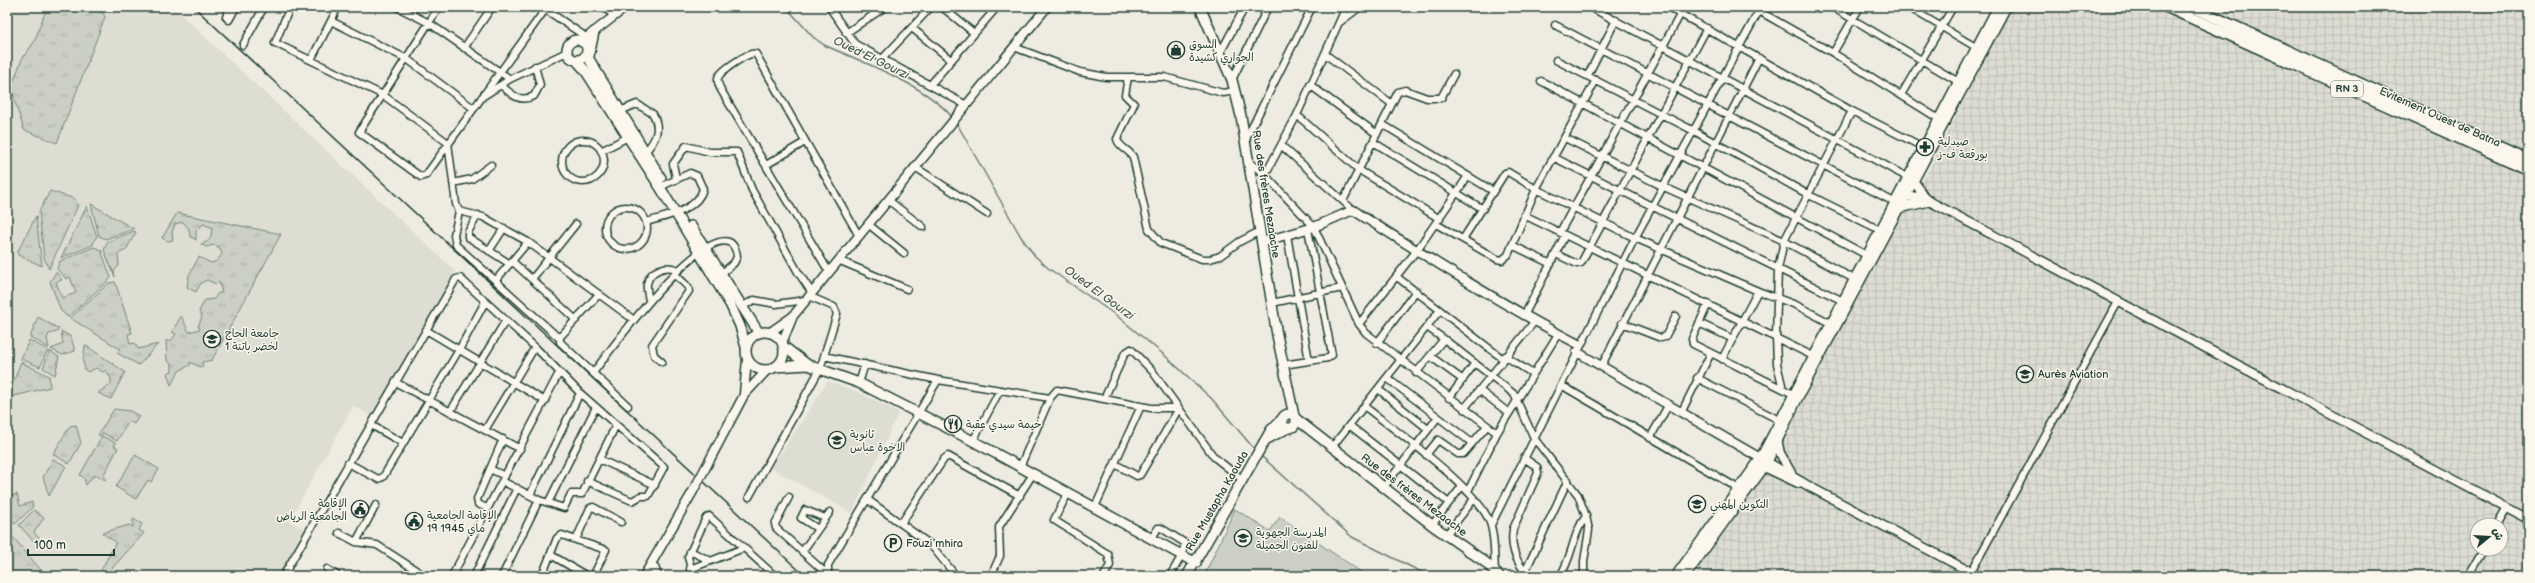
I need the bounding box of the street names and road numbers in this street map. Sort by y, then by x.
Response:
road number: RN 3 [2331,81,2363,97]
street label: Evitement Ouest de Batna [2378,84,2502,150]
street label: Rue des frères Mezaache [1249,129,1283,259]
street label: Rue Mustapha Kaouda [1183,449,1251,553]
street label: Rue des frères Mezaache [1358,451,1470,539]

